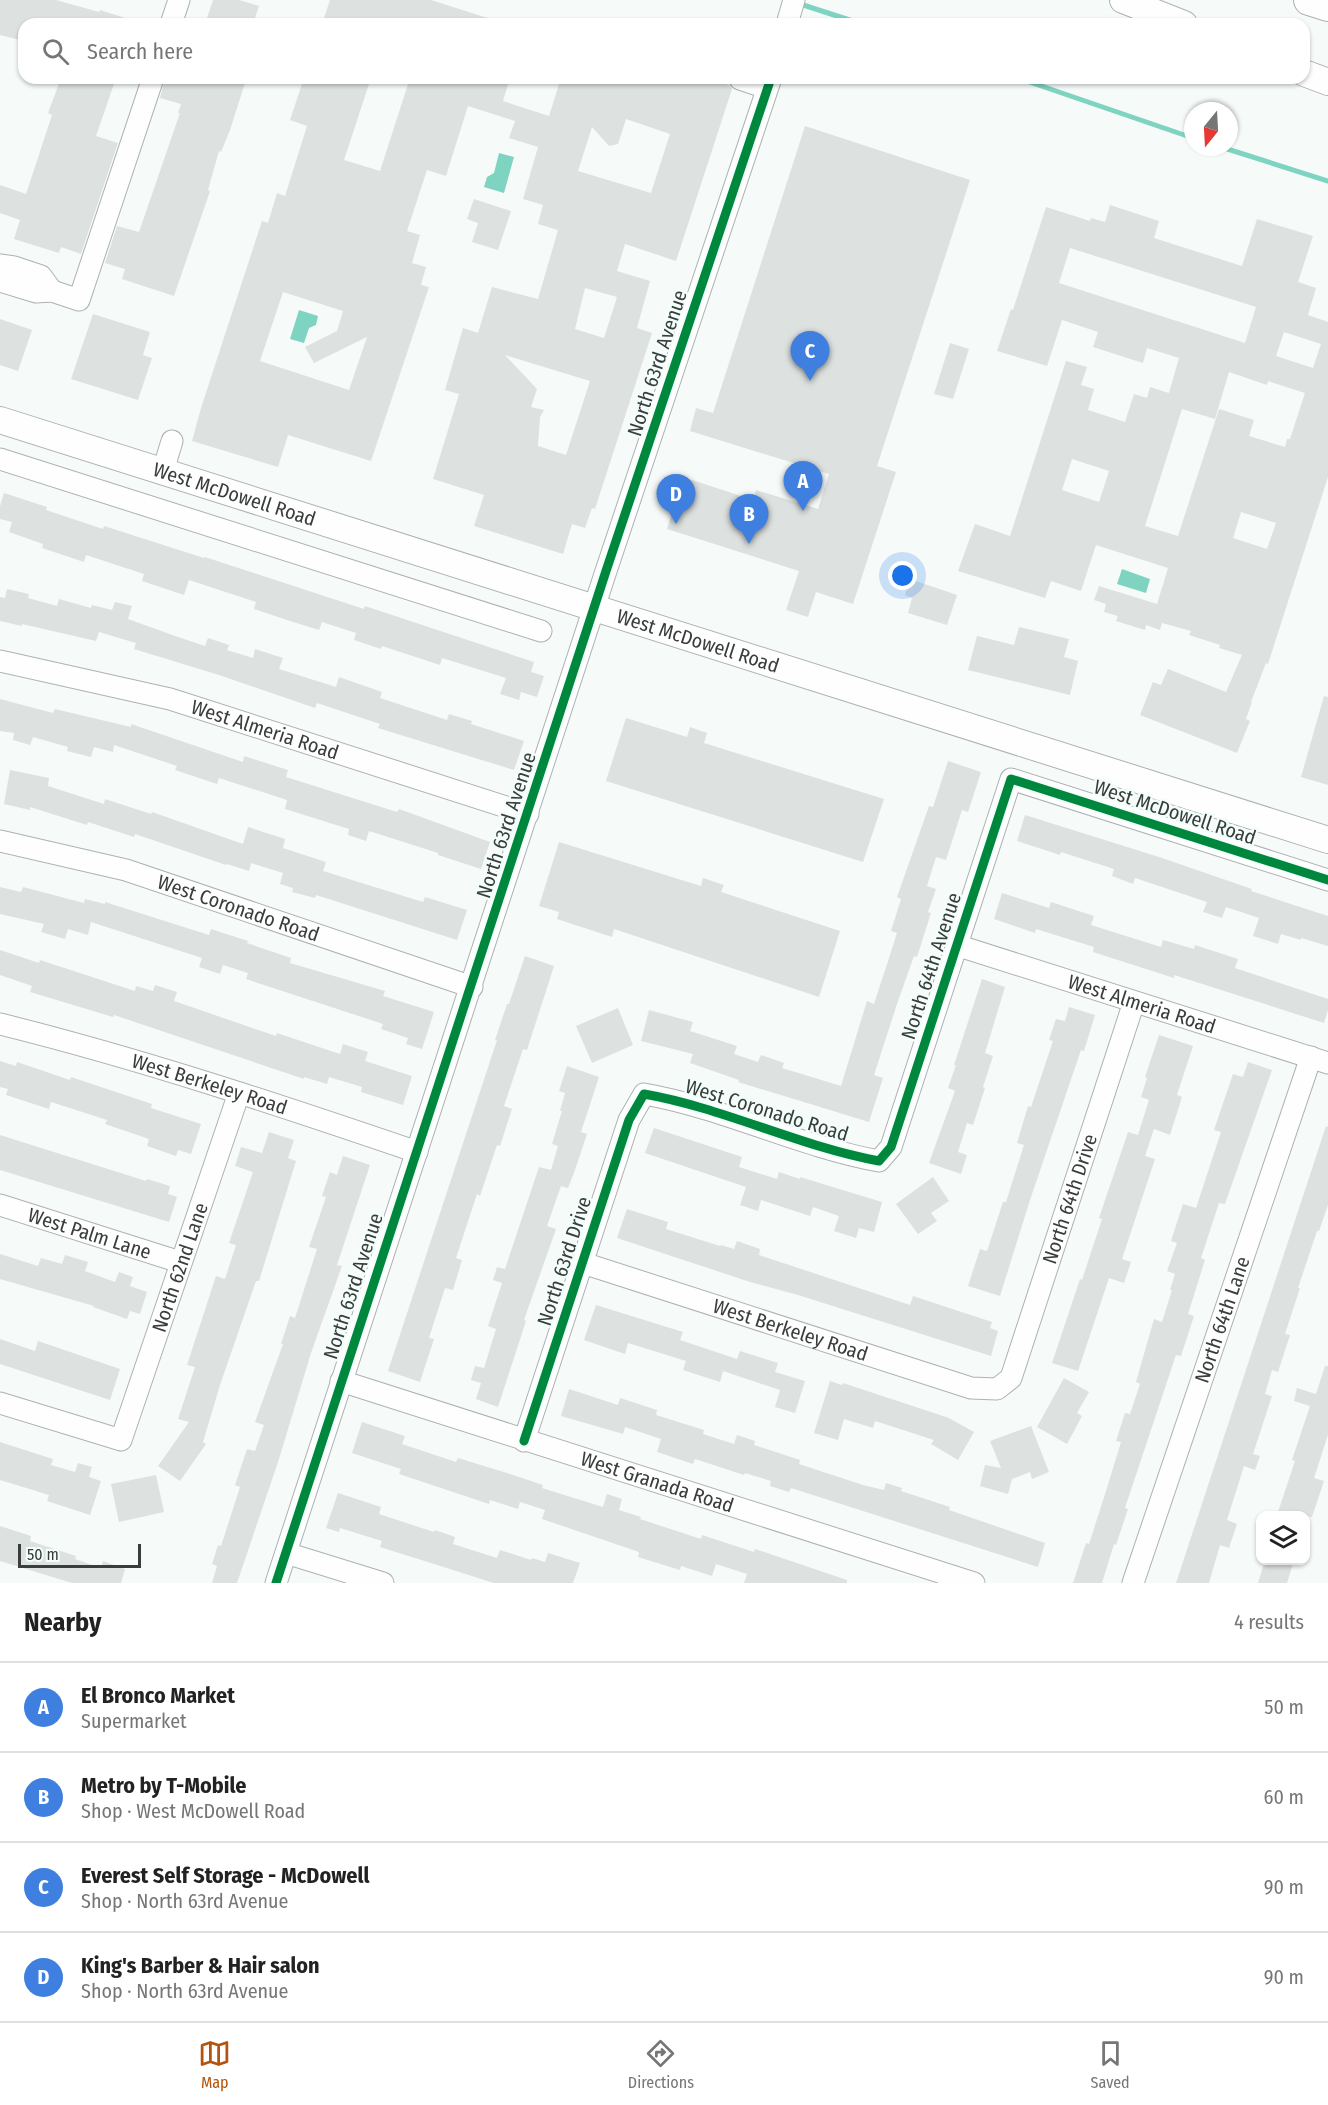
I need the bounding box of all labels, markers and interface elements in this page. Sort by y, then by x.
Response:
search box [18,18,1310,84]
icon: search [39,35,72,68]
text: Search here [87,38,193,65]
north arrow [1184,102,1238,156]
street label: North 63rd Avenue [622,287,692,439]
pin: C [790,332,830,381]
street label: West McDowell Road [150,457,319,531]
pin: A [784,462,822,511]
pin: D [656,474,696,524]
pin: B [730,494,768,544]
your location [888,561,917,590]
street label: West McDowell Road [614,604,782,678]
street label: West Almeria Road [188,695,342,764]
street label: North 63rd Avenue [471,749,541,901]
street label: West McDowell Road [1091,774,1259,850]
street label: West Coronado Road [154,870,323,947]
street label: North 64th Avenue [896,890,966,1042]
street label: West Almeria Road [1065,969,1219,1039]
street label: West Berkeley Road [129,1049,290,1120]
street label: West Coronado Road [682,1074,852,1146]
street label: North 64th Drive [1037,1131,1102,1267]
street label: North 63rd Drive [532,1193,596,1329]
street label: North 62nd Lane [147,1199,213,1335]
street label: West Palm Lane [25,1203,154,1264]
street label: North 63rd Avenue [318,1210,388,1362]
street label: North 64th Lane [1190,1253,1255,1386]
street label: West Berkeley Road [710,1294,871,1366]
street label: West Granada Road [578,1446,737,1518]
map controls [1256,1511,1310,1565]
button: layers [1256,1511,1310,1565]
scale bar [18,1541,141,1568]
text: 50 m [27,1545,59,1564]
text: Nearby [24,1607,101,1638]
text: 4 results [1234,1610,1304,1634]
text: El Bronco Market [81,1682,235,1709]
text: A [38,1695,49,1719]
text: 50 m [1264,1695,1304,1719]
text: Supermarket [81,1709,187,1733]
text: Metro by T-Mobile [81,1772,247,1799]
text: B [38,1785,49,1809]
text: 60 m [1264,1785,1304,1809]
text: Shop · West McDowell Road [81,1799,305,1823]
text: Everest Self Storage - McDowell [81,1862,369,1889]
text: C [38,1875,49,1899]
text: 90 m [1264,1875,1304,1899]
text: Shop · North 63rd Avenue [81,1889,288,1913]
text: King's Barber & Hair salon [81,1952,320,1979]
text: D [38,1965,49,1989]
text: 90 m [1264,1965,1304,1989]
text: Shop · North 63rd Avenue [81,1979,288,2003]
tab: Map [198,2037,231,2092]
tab: Directions [628,2037,694,2092]
tab: Saved [1091,2037,1130,2092]

